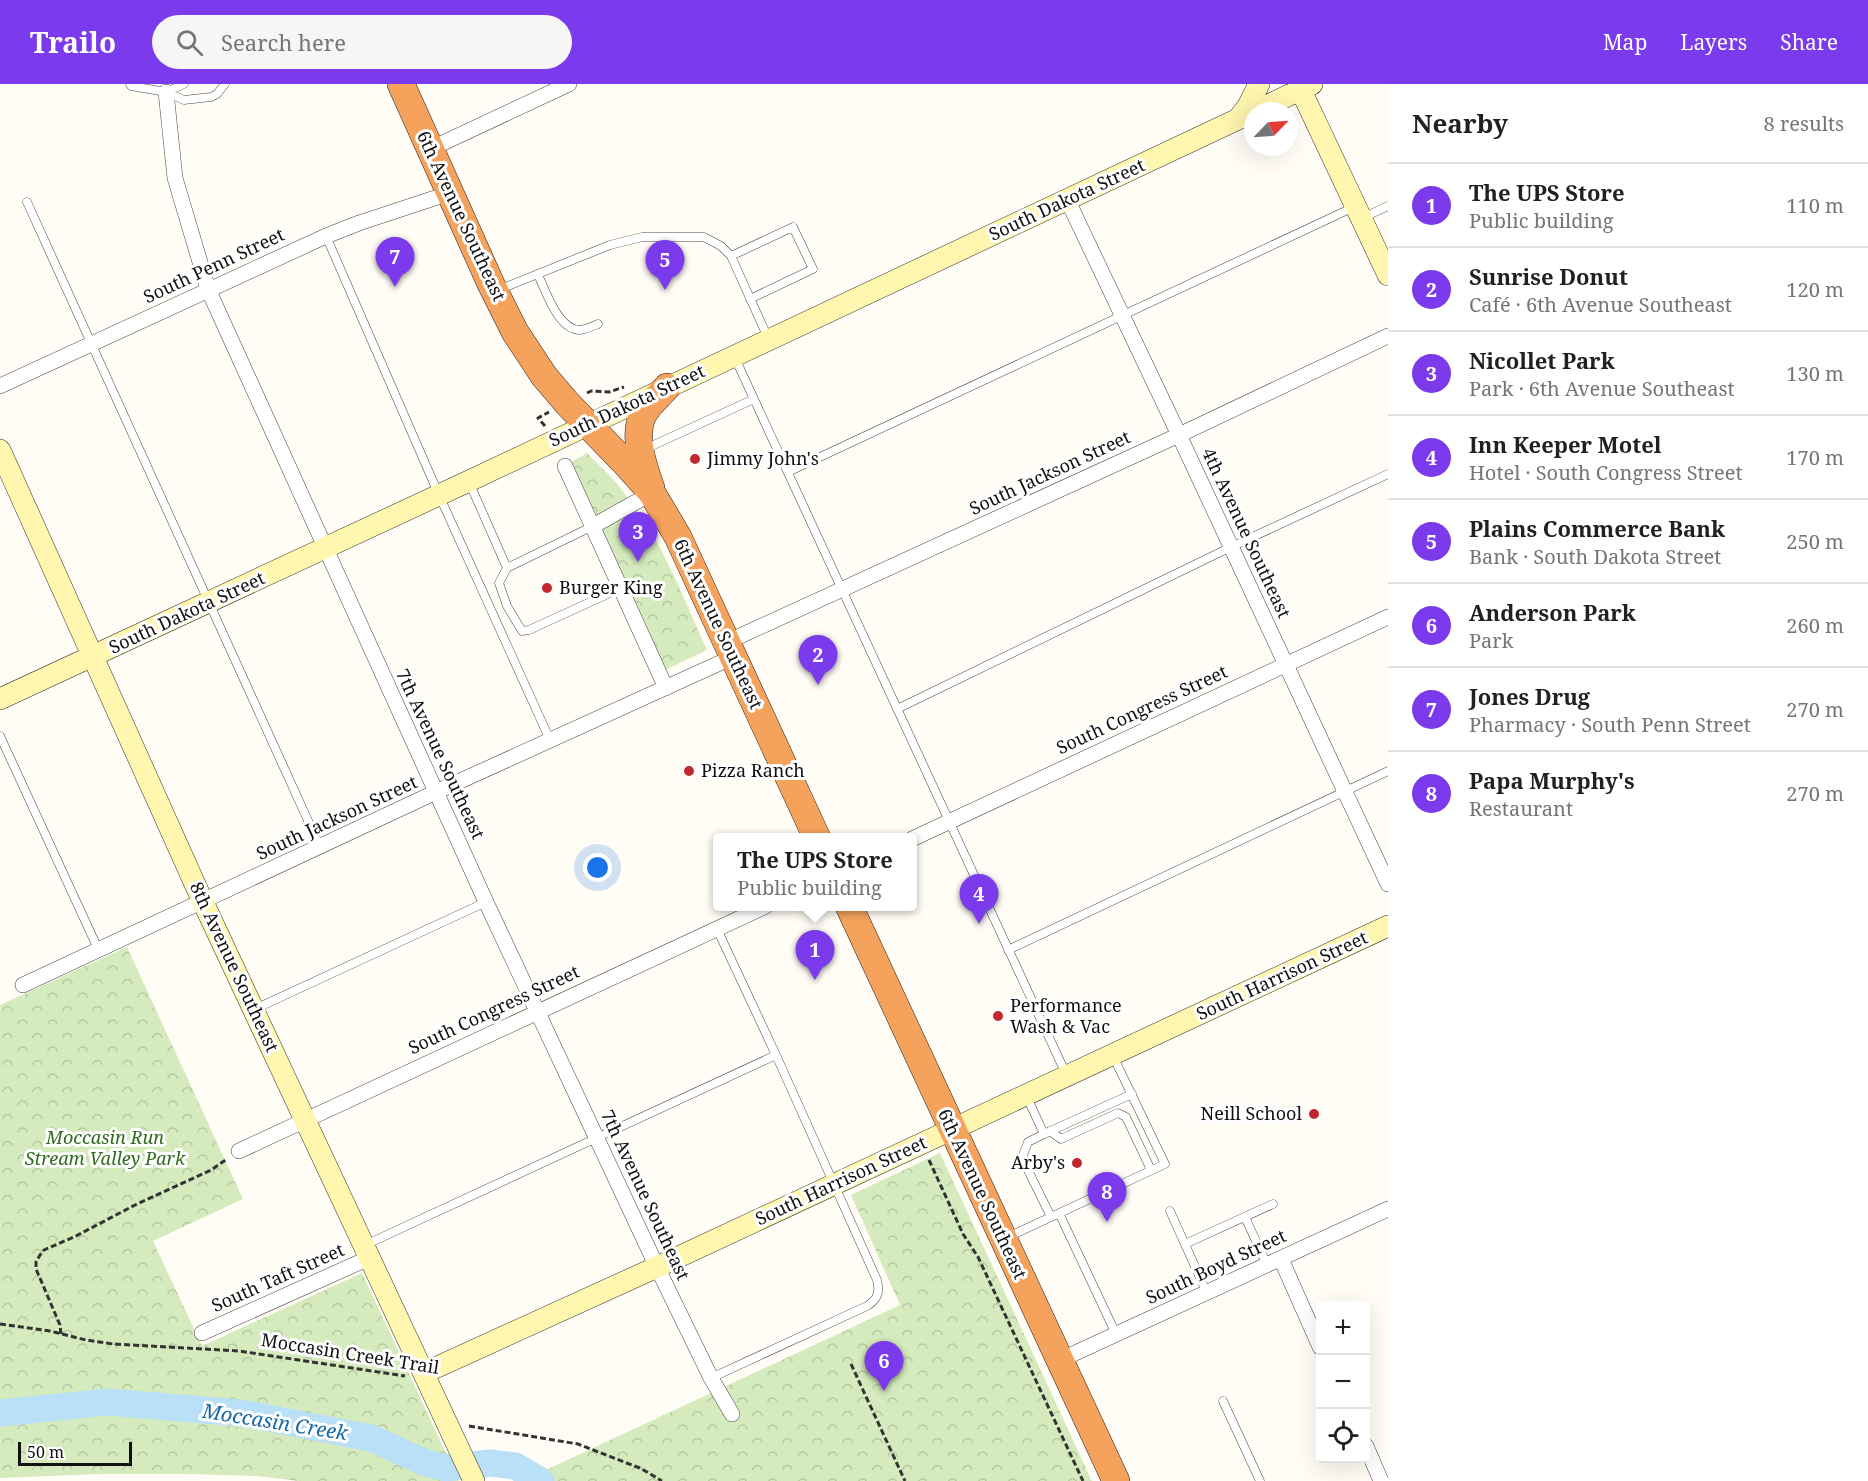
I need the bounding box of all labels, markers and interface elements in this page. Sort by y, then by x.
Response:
search box [152,15,572,69]
text: Trailo [30,23,116,61]
icon: search [173,26,206,59]
text: Search here [221,27,346,57]
text: Map [1603,28,1647,56]
text: Layers [1680,28,1747,56]
text: Share [1780,28,1838,56]
north arrow [1244,102,1298,156]
text: Nearby [1412,105,1508,141]
text: 8 results [1764,110,1844,137]
street label: 6th Avenue Southeast [412,127,512,305]
street label: South Dakota Street [985,152,1148,246]
text: The UPS Store [1469,177,1625,207]
text: 1 [1426,192,1437,219]
text: 110 m [1786,192,1844,219]
text: Public building [1469,207,1614,234]
street label: South Penn Street [139,222,288,308]
pin: 7 [376,238,414,287]
pin: 5 [646,240,684,290]
text: Sunrise Donut [1469,261,1628,291]
text: 2 [1426,276,1437,303]
text: 120 m [1786,276,1844,303]
text: Café · 6th Avenue Southeast [1469,291,1732,318]
text: Nicollet Park [1469,345,1615,375]
street label: South Dakota Street [545,358,708,452]
text: 3 [1426,360,1437,387]
text: 130 m [1786,360,1844,387]
text: Park · 6th Avenue Southeast [1469,375,1735,402]
street label: South Jackson Street [965,424,1134,520]
text: Inn Keeper Motel [1469,429,1661,459]
street label: 4th Avenue Southeast [1197,444,1297,622]
text: 4 [1426,444,1437,471]
text: 170 m [1786,444,1844,471]
place label: Jimmy John's [706,446,819,470]
marker: Jimmy John's [688,452,702,466]
text: Hotel · South Congress Street [1469,459,1742,486]
pin: 3 [618,512,658,562]
text: Plains Commerce Bank [1469,513,1725,543]
text: 5 [1426,528,1437,555]
text: 250 m [1786,528,1844,555]
street label: 6th Avenue Southeast [669,535,769,713]
text: Bank · South Dakota Street [1469,543,1721,570]
street label: South Dakota Street [105,565,268,659]
place label: Burger King [559,575,663,599]
marker: Burger King [540,581,554,595]
text: Anderson Park [1469,597,1636,627]
text: 6 [1426,612,1437,639]
text: 260 m [1786,612,1844,639]
text: Park [1469,627,1513,654]
pin: 2 [798,636,838,685]
street label: South Congress Street [1052,659,1231,759]
street label: 7th Avenue Southeast [391,665,491,843]
text: Jones Drug [1469,681,1590,711]
text: 7 [1426,696,1437,723]
text: 270 m [1786,696,1844,723]
text: Pharmacy · South Penn Street [1469,711,1751,738]
place label: Pizza Ranch [701,758,805,782]
marker: Pizza Ranch [682,764,696,778]
text: Papa Murphy's [1469,765,1635,795]
street label: South Jackson Street [252,769,421,865]
text: 8 [1426,780,1437,807]
text: 270 m [1786,780,1844,807]
text: Restaurant [1469,795,1573,822]
popup [713,833,917,911]
text: The UPS Store [737,844,893,874]
your location [583,853,612,882]
text: Public building [737,874,882,901]
pin: 4 [960,874,998,924]
street label: 8th Avenue Southeast [185,878,285,1056]
street label: South Harrison Street [1192,925,1371,1025]
pin: 1 [796,930,834,980]
street label: South Congress Street [404,959,583,1059]
place label: Performance Wash & Vac [1010,993,1122,1038]
marker: Performance Wash & Vac [991,1009,1005,1023]
place label: Neill School [1201,1101,1302,1125]
street label: 6th Avenue Southeast [933,1105,1033,1283]
street label: 7th Avenue Southeast [596,1106,696,1284]
marker: Neill School [1307,1107,1321,1121]
park label: Moccasin Run Stream Valley Park [25,1125,186,1170]
street label: South Harrison Street [751,1130,930,1230]
place label: Arby's [1011,1150,1065,1174]
marker: Arby's [1070,1156,1084,1170]
pin: 8 [1088,1172,1126,1222]
street label: South Boyd Street [1142,1223,1290,1309]
street label: South Taft Street [208,1237,348,1317]
map controls [1316,1301,1370,1463]
button: + [1316,1301,1370,1355]
street label: Moccasin Creek Trail [259,1327,441,1379]
pin: 6 [864,1342,904,1391]
button: − [1316,1355,1370,1409]
water label: Moccasin Creek [200,1397,350,1446]
button: locate [1316,1409,1370,1463]
scale bar [18,1439,132,1466]
text: 50 m [27,1441,64,1463]

